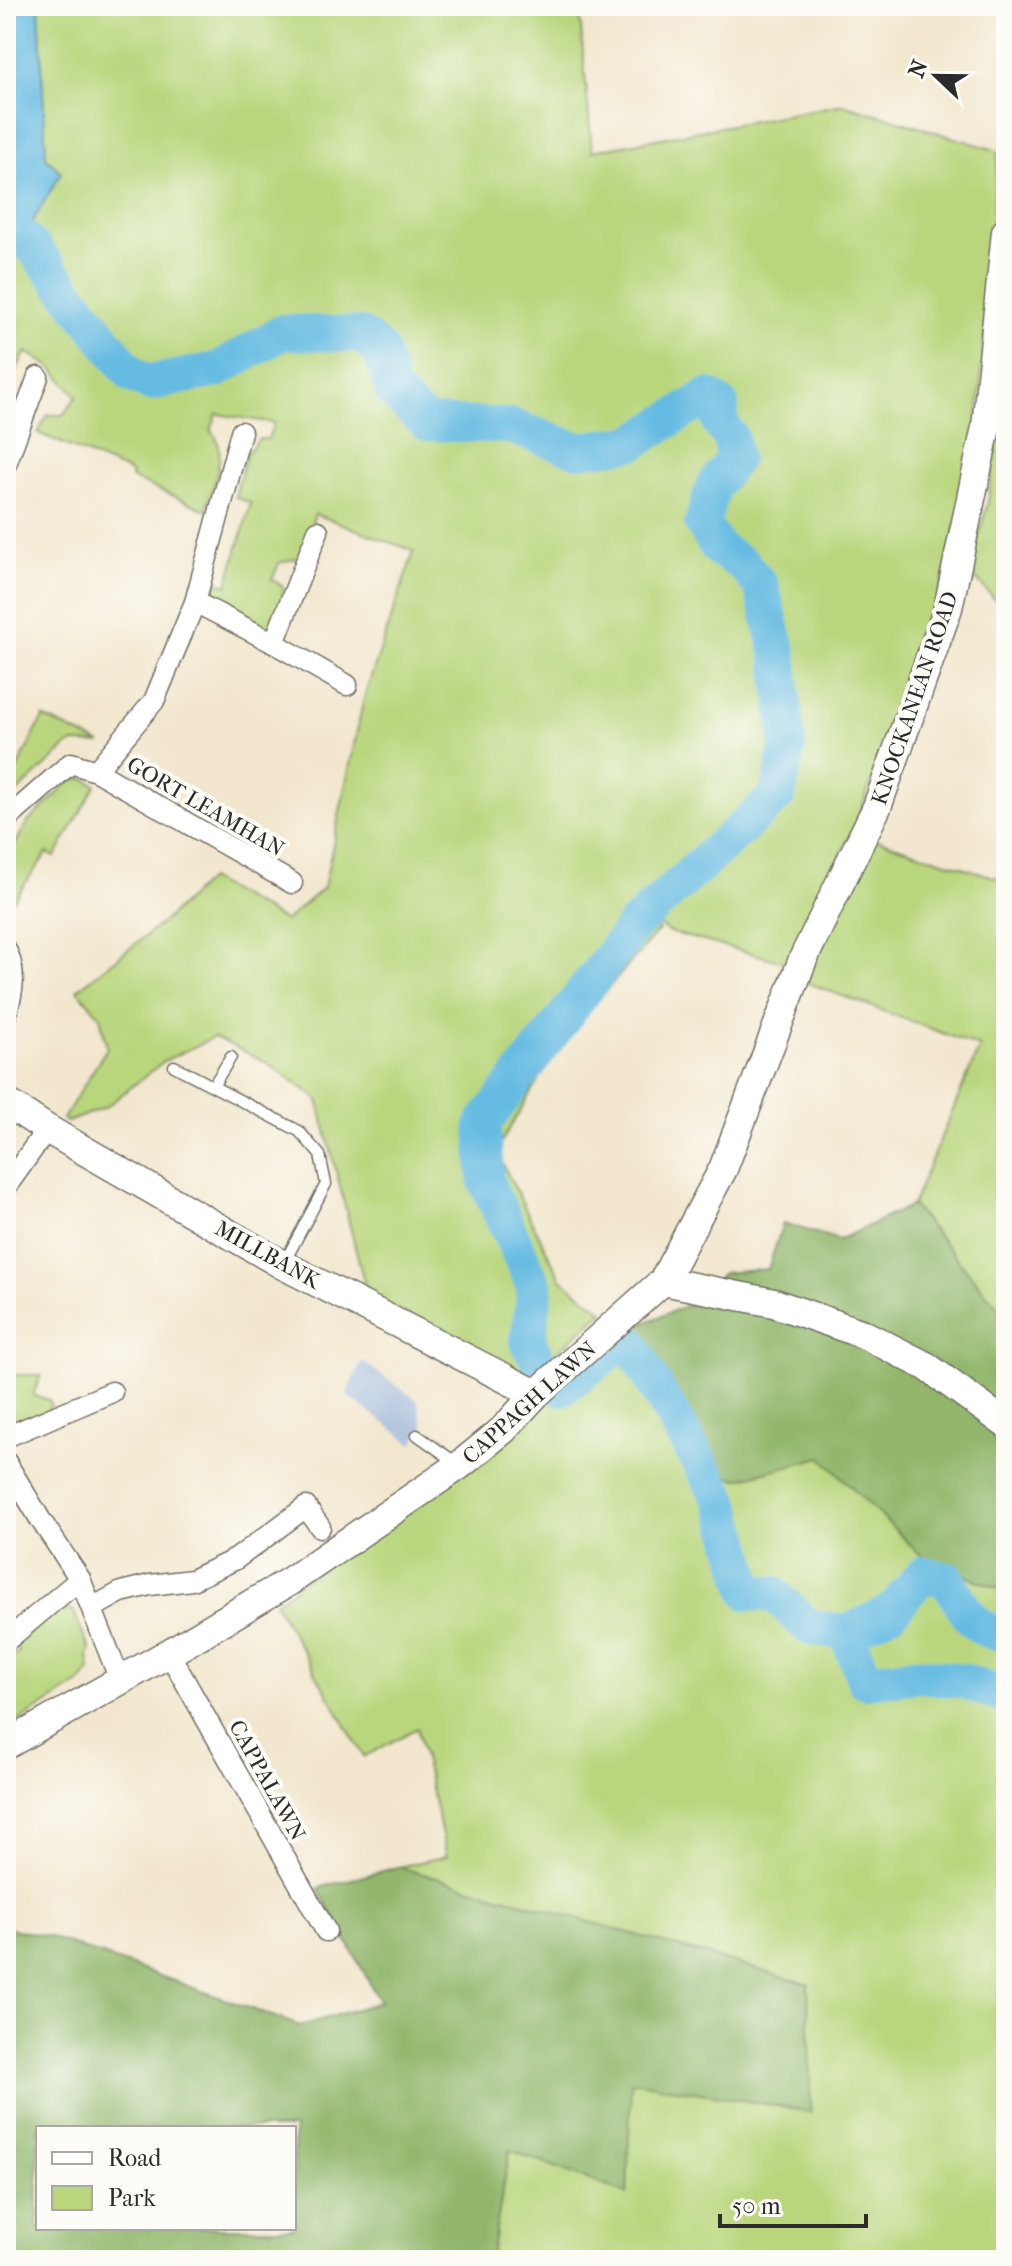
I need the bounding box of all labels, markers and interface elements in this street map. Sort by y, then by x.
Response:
north arrow [896,36,976,116]
text: N [903,56,934,81]
street label: KNOCKANEAN ROAD [866,588,964,809]
street label: GORT LEAMHAN [122,751,289,863]
street label: MILLBANK [210,1215,326,1295]
street label: CAPPAGH LAWN [457,1336,602,1470]
street label: CAPPALAWN [223,1716,311,1846]
legend [36,2126,296,2230]
text: Road [108,2144,162,2172]
scale bar [720,2178,866,2228]
text: Park [108,2184,156,2212]
text: 50 m [732,2192,781,2220]

